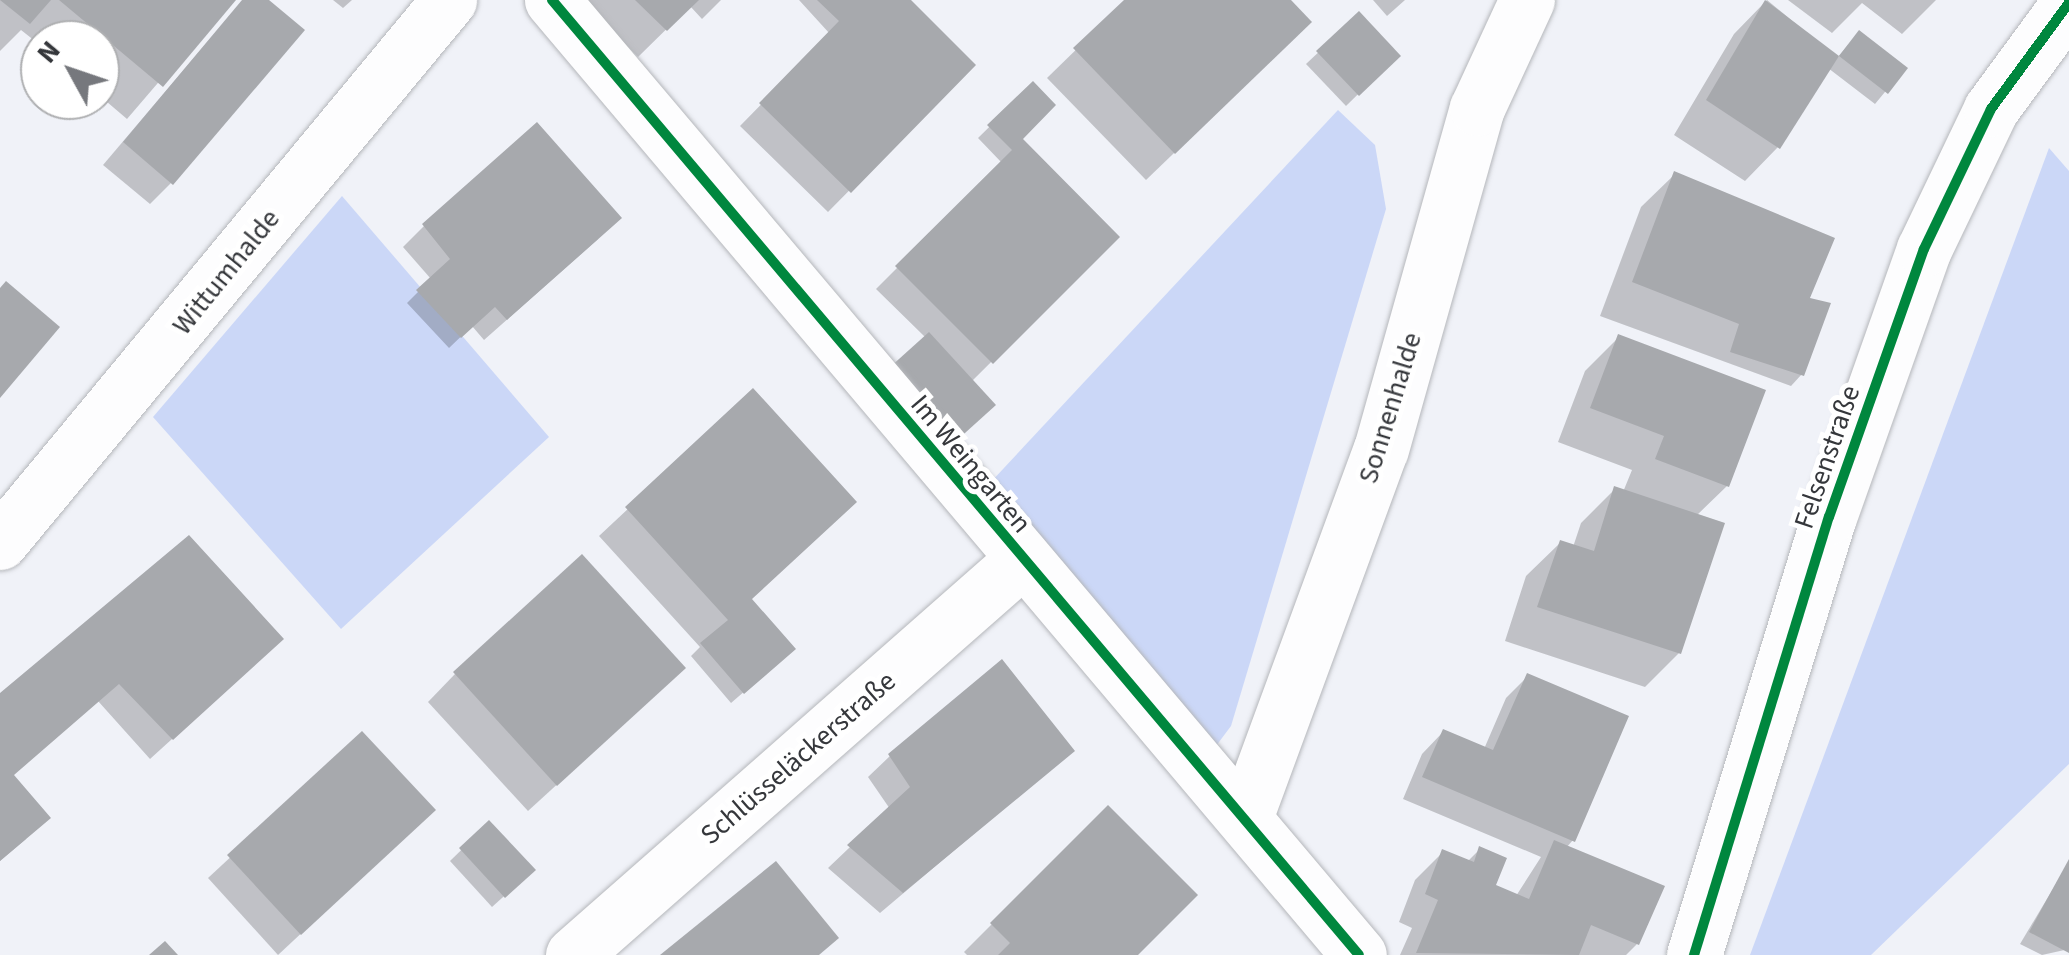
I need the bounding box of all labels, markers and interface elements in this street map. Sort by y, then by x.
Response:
north arrow [20,20,120,120]
text: N [27,32,70,72]
street label: Wittumhalde [165,203,287,341]
street label: Sonnenhalde [1351,329,1429,487]
street label: Felsenstraße [1787,381,1867,533]
street label: Im Weingarten [903,388,1039,540]
street label: Schlüsseläckerstraße [694,664,902,852]

